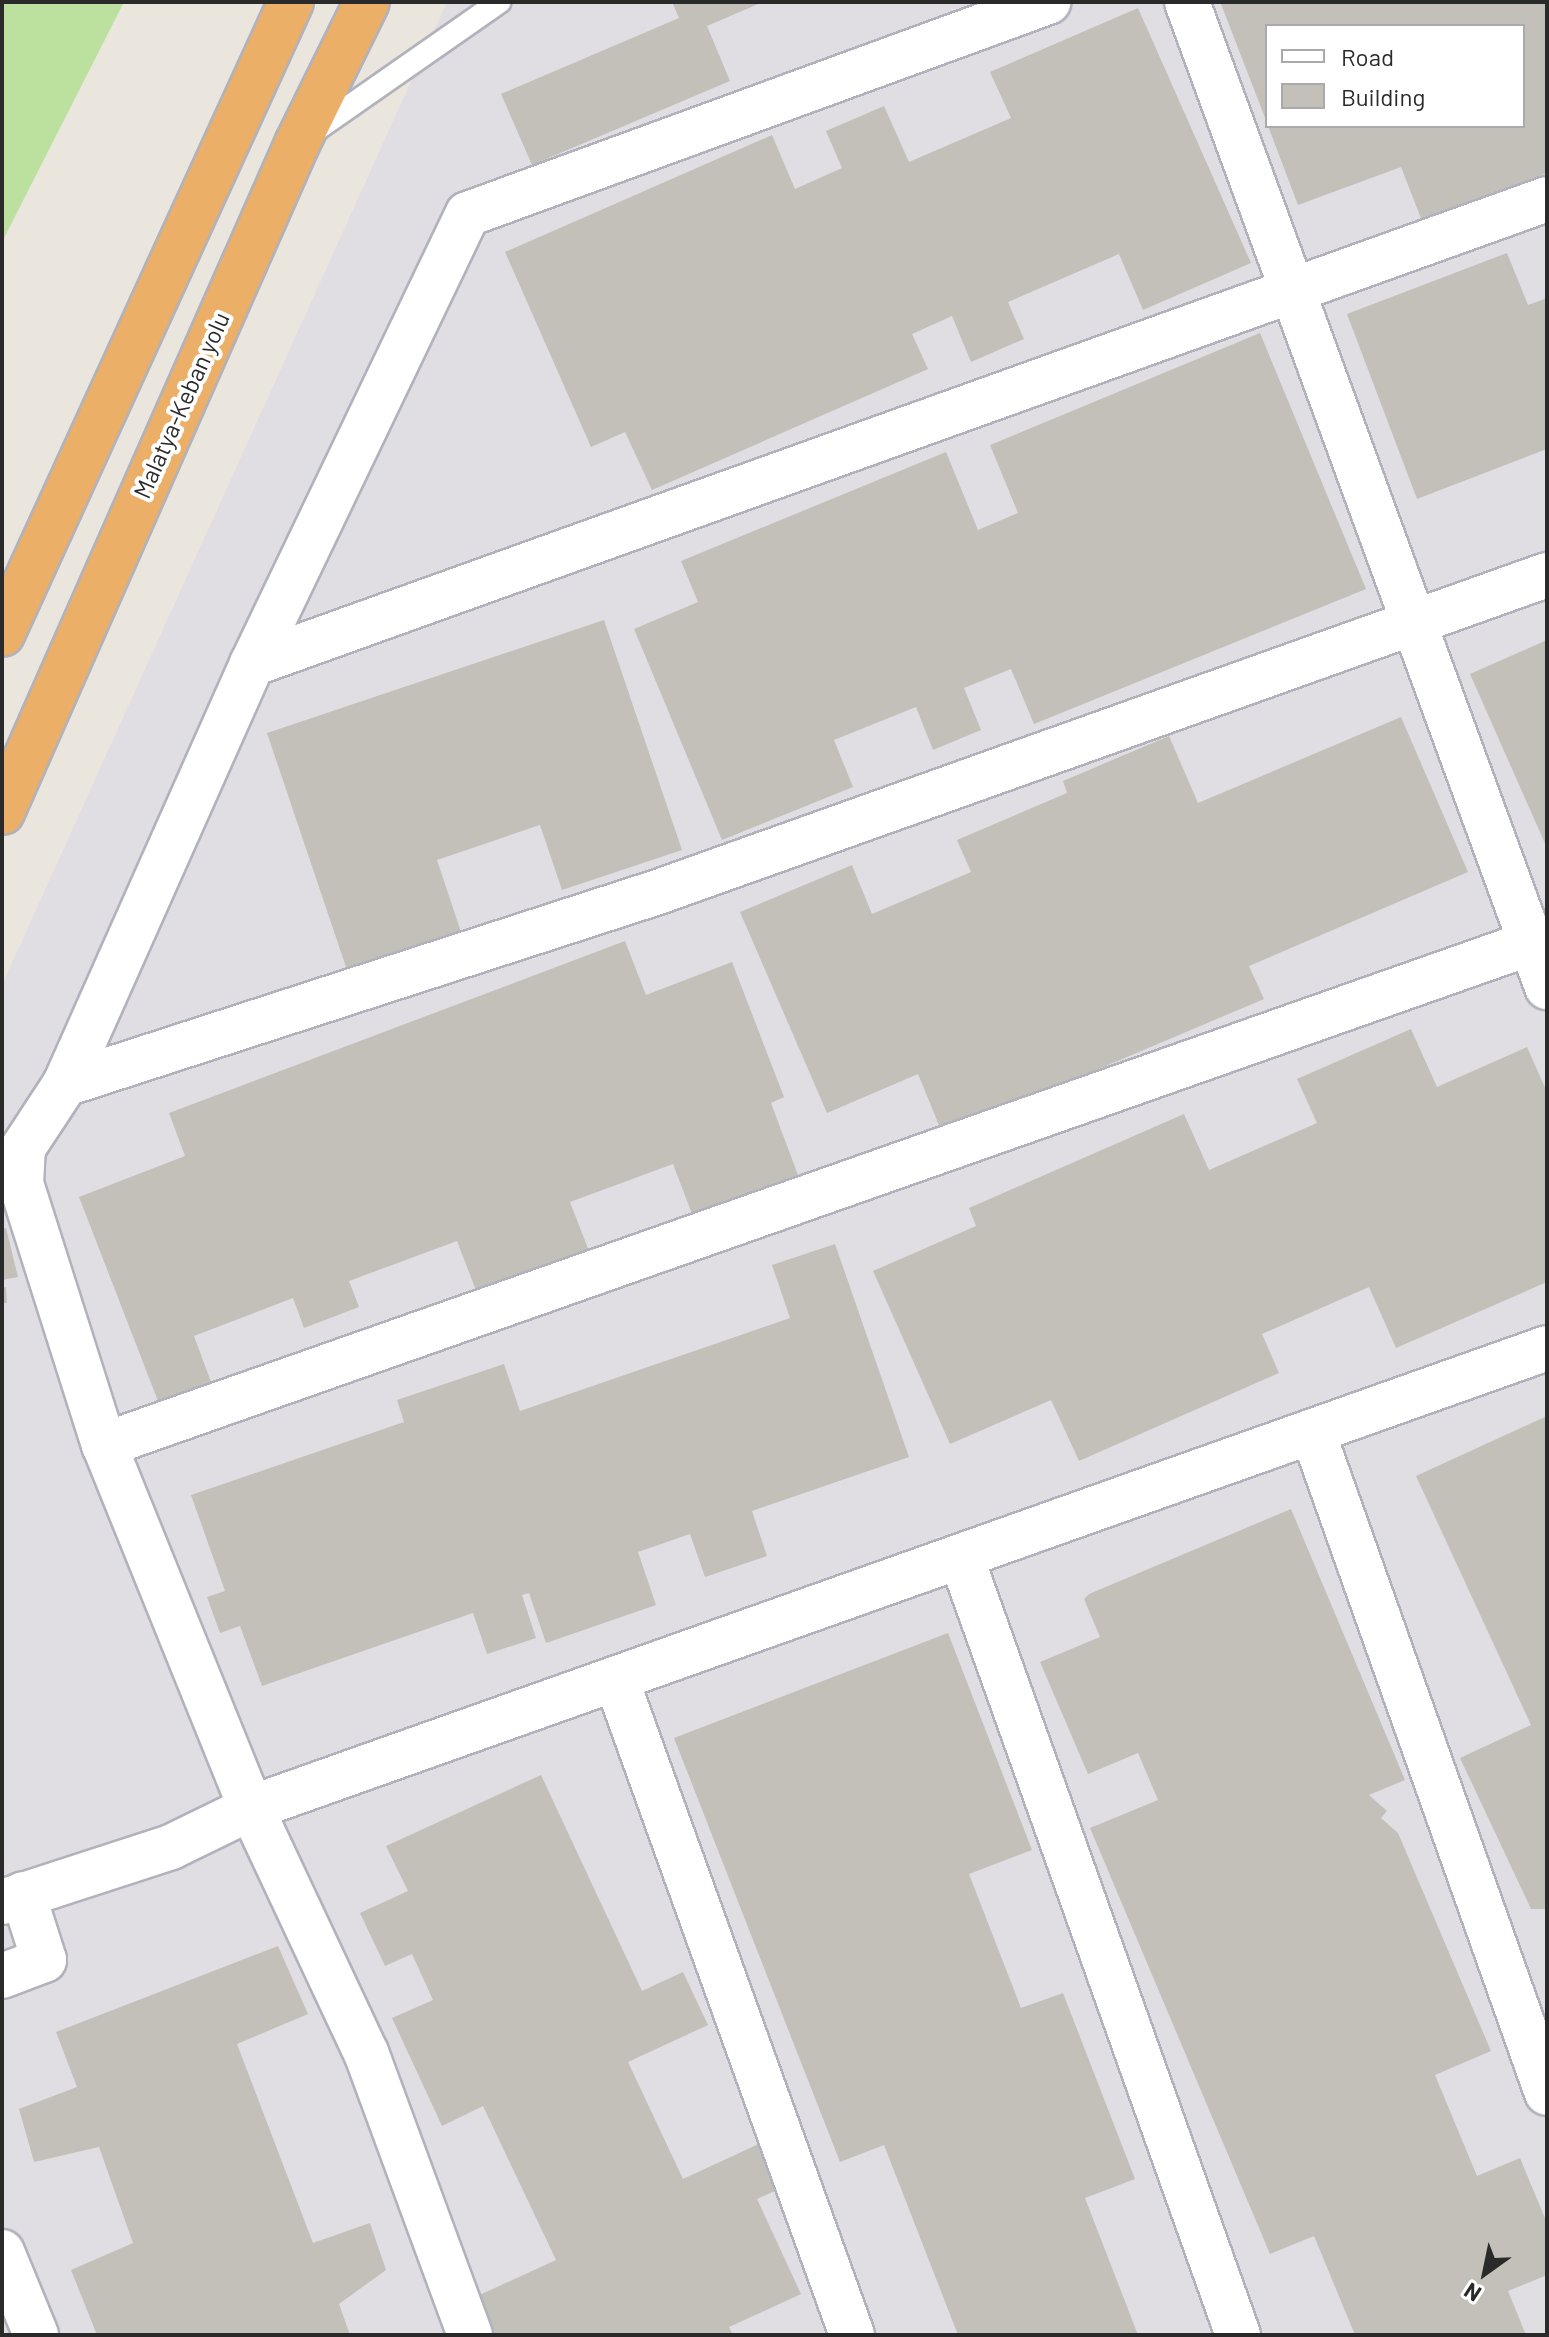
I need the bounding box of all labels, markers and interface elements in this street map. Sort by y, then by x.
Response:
legend [1265,24,1525,128]
text: Road [1341,42,1394,71]
text: Building [1341,82,1425,111]
street label: Malatya-Keban yolu [127,307,235,503]
north arrow [1445,2233,1525,2313]
text: N [1459,2278,1485,2308]

